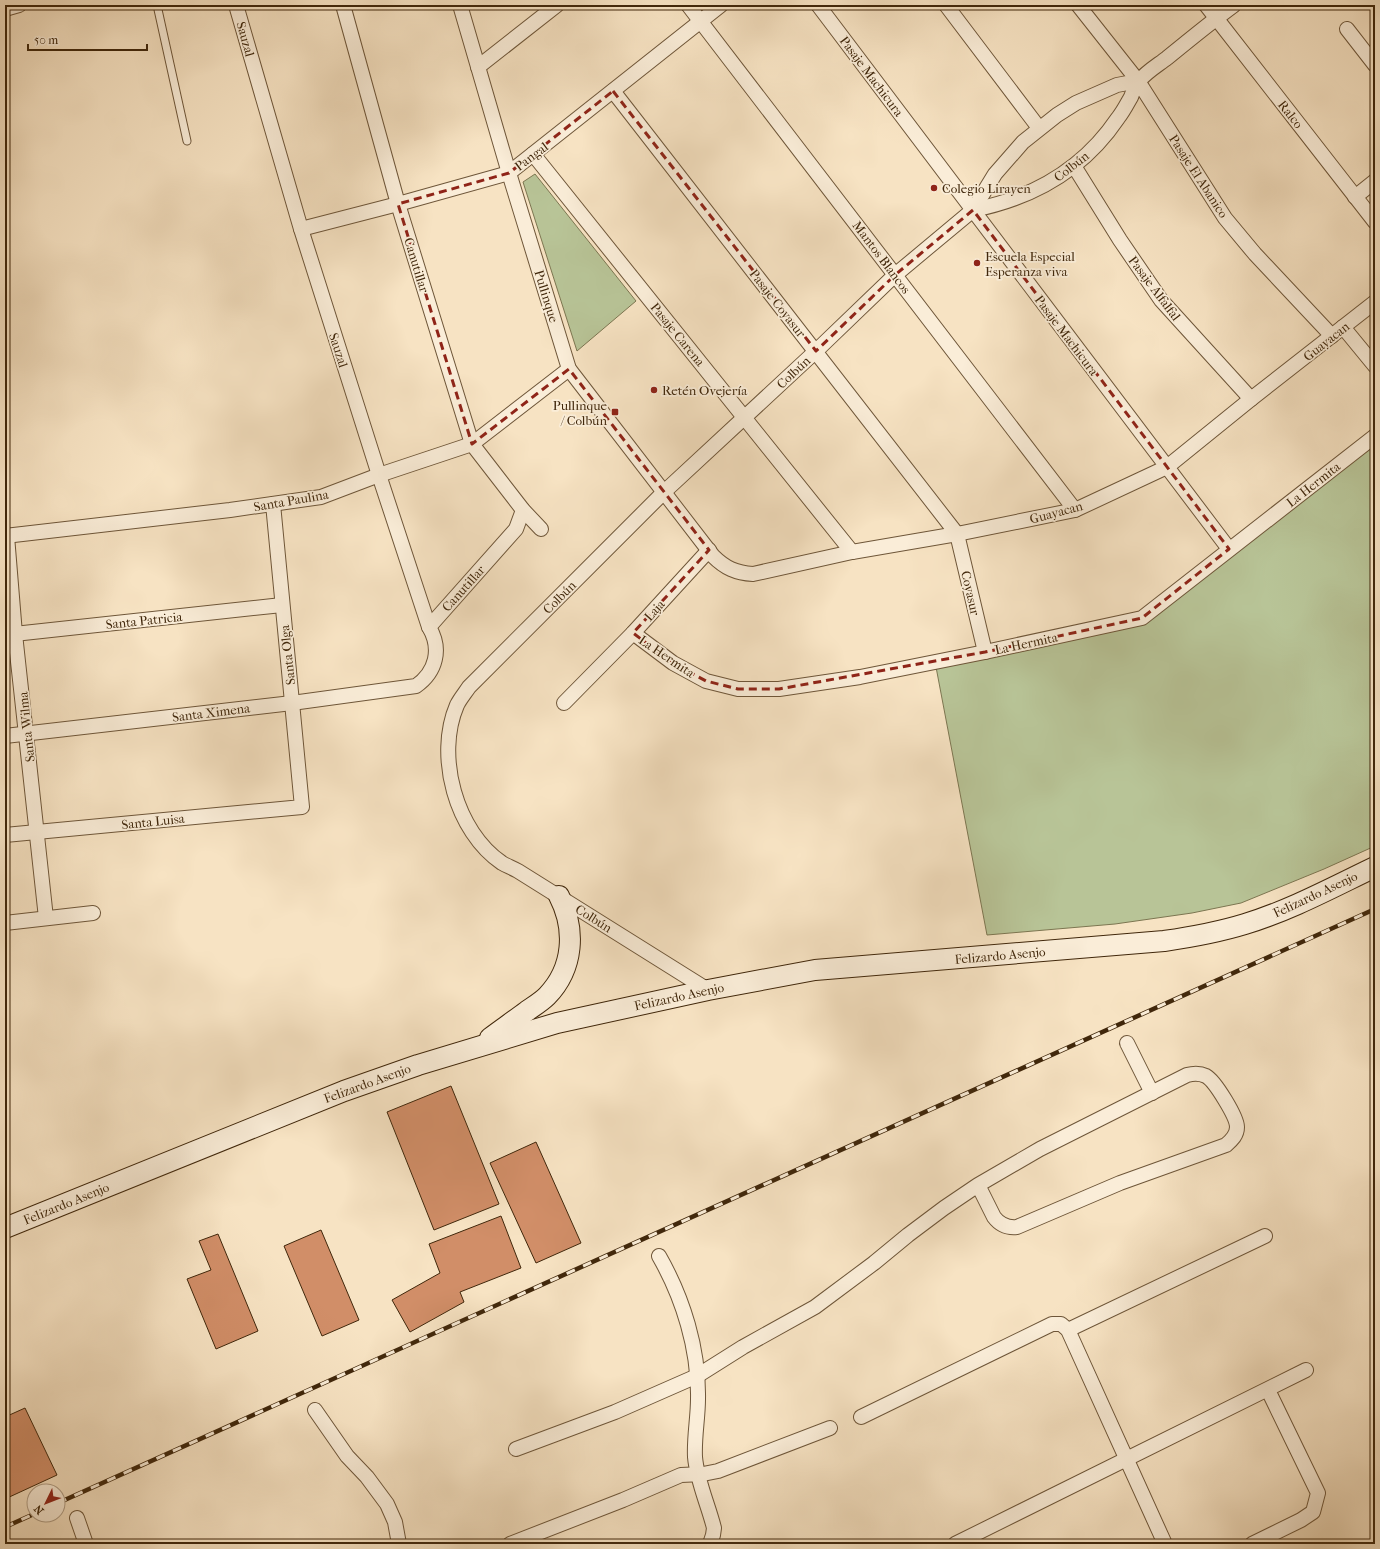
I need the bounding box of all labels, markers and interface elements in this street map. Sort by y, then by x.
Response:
street label: Sauzal [233,20,258,59]
scale bar [28,26,147,52]
text: 50 m [34,33,58,47]
street label: Pasaje Machicura [837,33,907,120]
street label: Ralco [1275,97,1306,132]
street label: Pasaje El Abanico [1166,132,1231,221]
street label: Pangal [512,139,551,174]
street label: Colbún [1051,148,1092,185]
place label: Colegio Lirayen [942,181,1031,196]
marker: Colegio Lirayen [929,183,939,193]
street label: Mantos Blancos [849,218,914,297]
street label: Canutillar [401,236,432,295]
place label: Escuela Especial Esperanza viva [985,249,1075,279]
street label: Pasaje Alfalfal [1125,253,1184,324]
marker: Escuela Especial Esperanza viva [972,258,982,268]
street label: Pasaje Coyasur [746,266,809,341]
street label: Pullinque [531,268,562,325]
street label: Pasaje Machicura [1032,292,1102,379]
street label: Pasaje Carena [647,300,708,370]
street label: Guayacan [1300,318,1353,364]
street label: Sauzal [326,331,351,370]
street label: Colbún [773,353,814,392]
place label: Retén Ovejería [662,383,748,398]
marker: Retén Ovejería [649,385,659,395]
place label: Pullinque / Colbún [553,398,608,428]
marker: Pullinque / Colbún [610,407,620,417]
street label: La Hermita [1283,458,1344,510]
street label: Santa Paulina [253,486,331,514]
street label: Guayacan [1028,498,1085,527]
street label: Canutillar [439,562,488,614]
street label: Coyasur [958,569,983,617]
street label: Colbún [540,577,579,617]
street label: Laja [641,596,668,624]
street label: Santa Patricia [105,609,184,632]
street label: Santa Olga [277,623,298,686]
street label: La Hermita [993,629,1060,657]
street label: La Hermita [636,632,698,681]
street label: Santa Wilma [15,690,38,763]
street label: Santa Ximena [171,700,252,725]
street label: Santa Luisa [121,811,186,832]
street label: Felizardo Asenjo [1271,868,1360,921]
street label: Colbún [573,901,615,936]
street label: Felizardo Asenjo [954,944,1047,967]
street label: Felizardo Asenjo [633,980,726,1013]
street label: Felizardo Asenjo [322,1061,413,1106]
street label: Felizardo Asenjo [21,1179,112,1228]
north arrow [26,1483,66,1523]
text: N [31,1502,47,1517]

